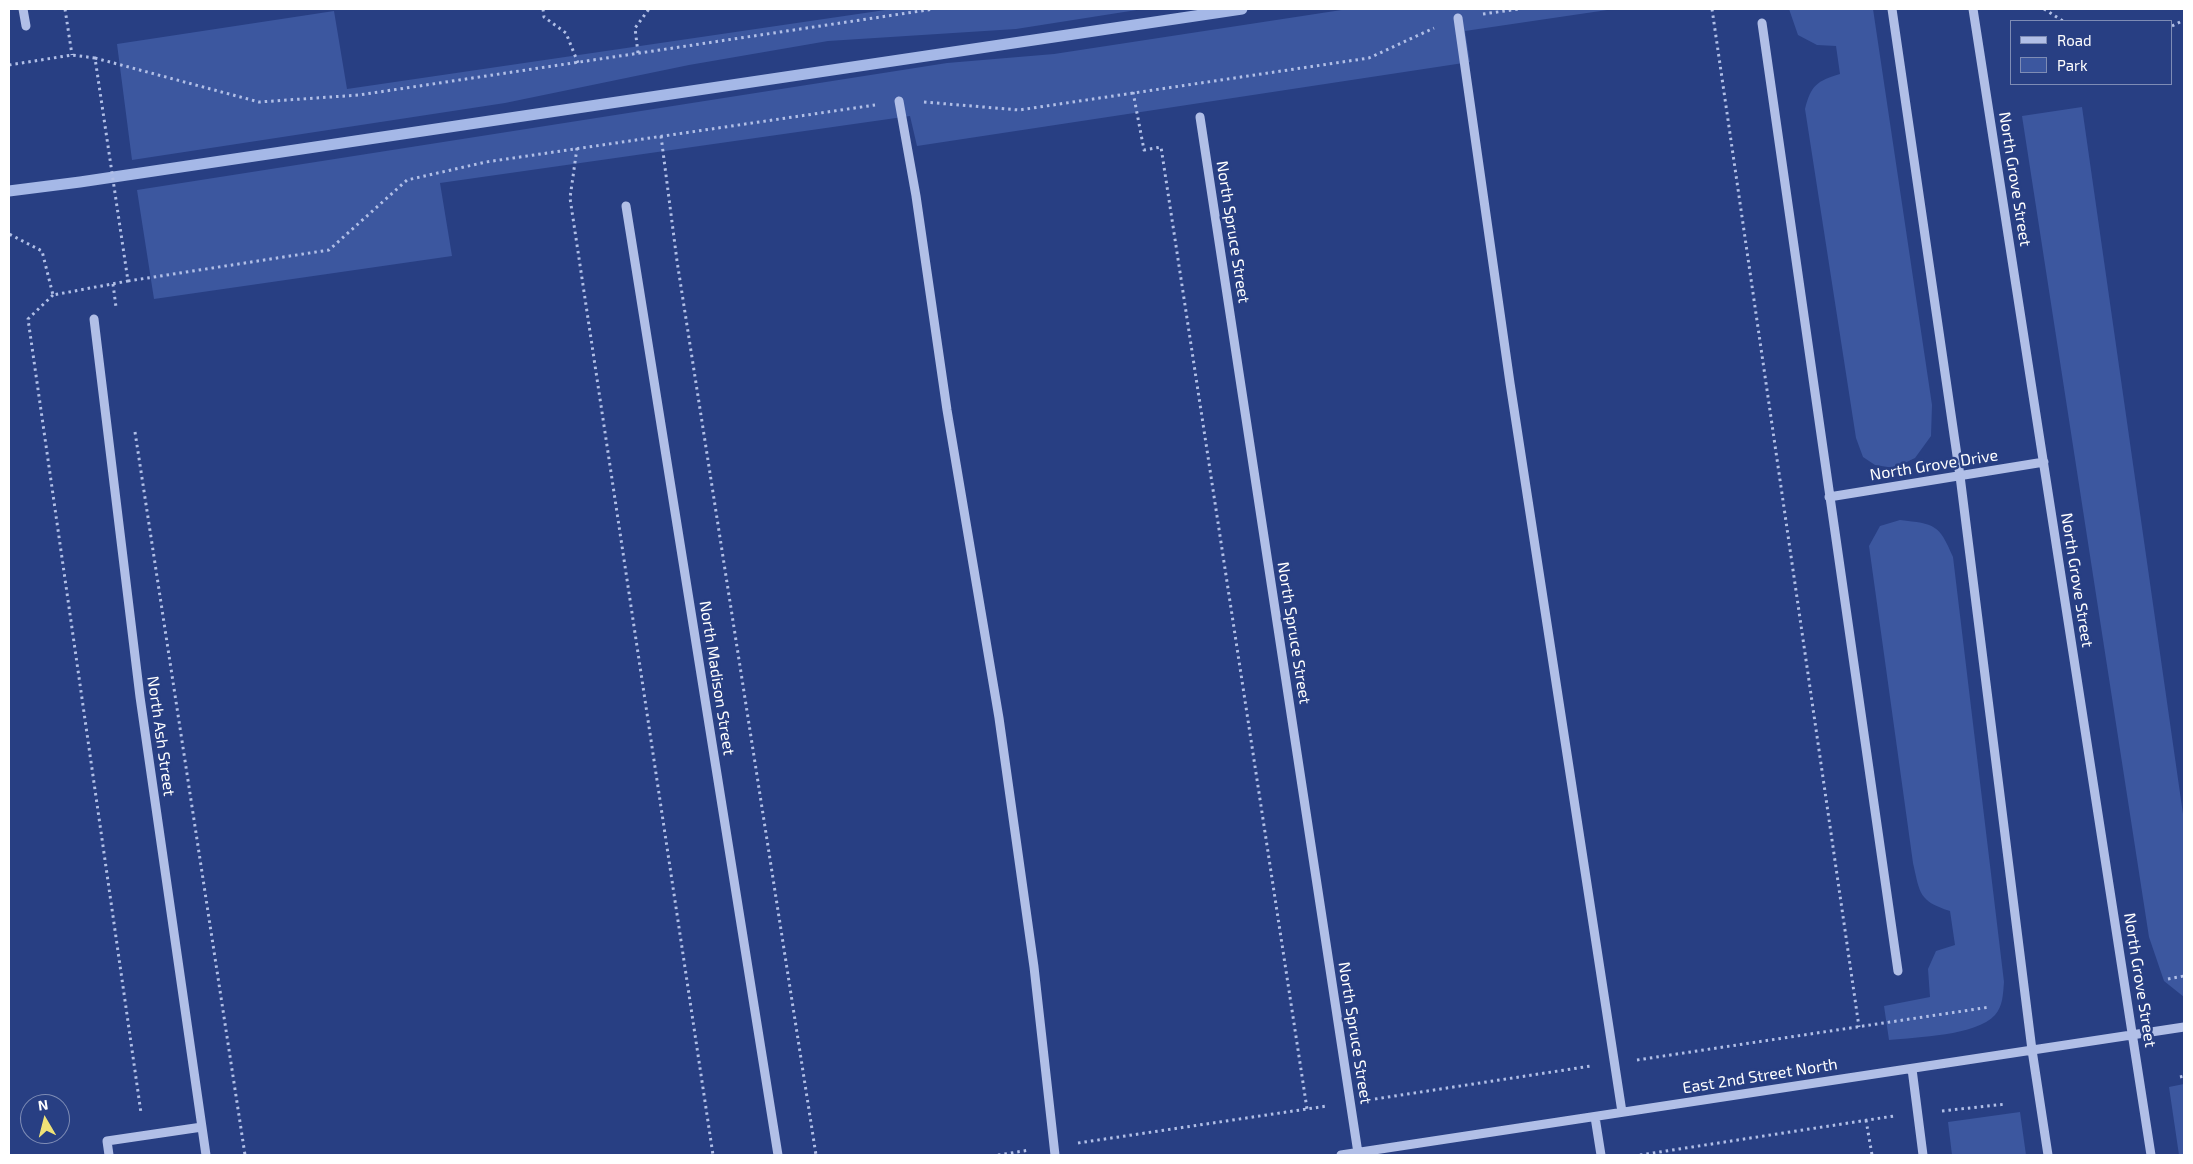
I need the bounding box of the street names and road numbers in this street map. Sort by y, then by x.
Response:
street label: North Grove Street [1995,110,2035,248]
street label: North Spruce Street [1212,159,1254,305]
street label: North Grove Drive [1869,445,1999,485]
street label: North Grove Street [2057,511,2097,649]
street label: North Spruce Street [1273,560,1315,706]
street label: North Madison Street [695,599,739,757]
street label: North Ash Street [143,675,179,797]
street label: North Grove Street [2120,911,2160,1049]
street label: North Spruce Street [1334,960,1376,1106]
street label: East 2nd Street North [1681,1054,1839,1098]

